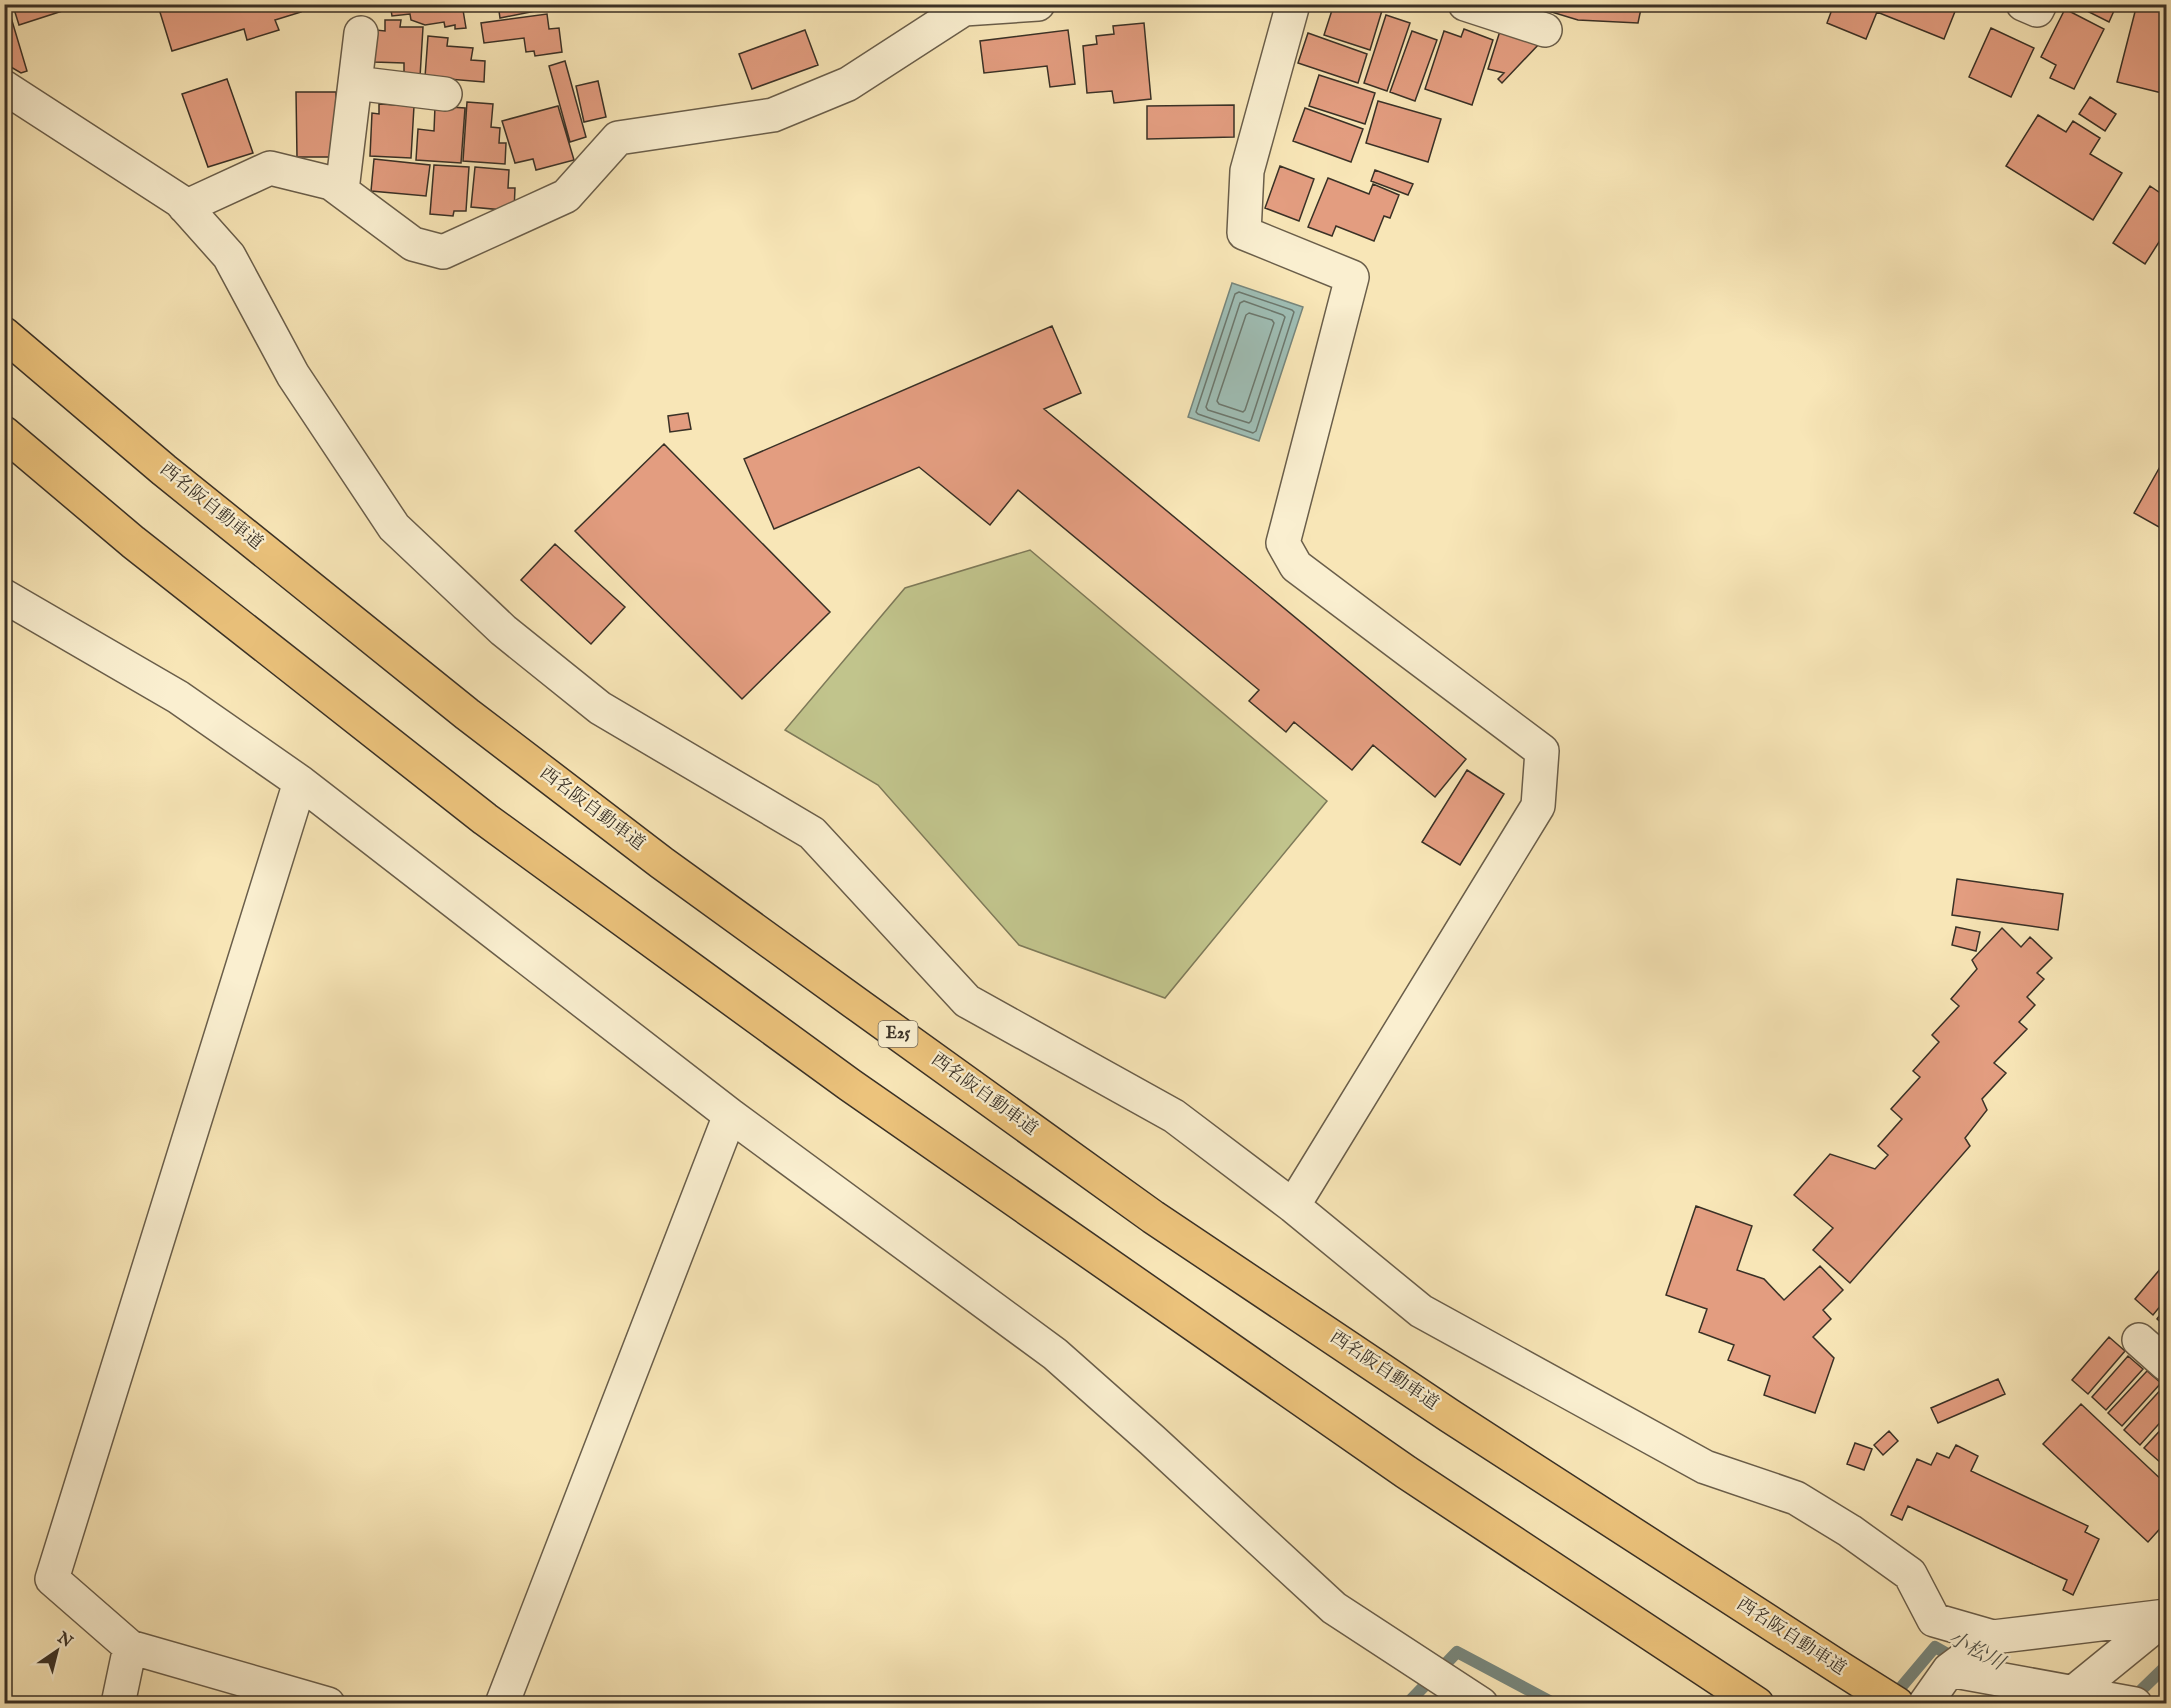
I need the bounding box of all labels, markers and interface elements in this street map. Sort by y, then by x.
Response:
street label: 西名阪自動車道 [155,458,267,556]
street label: 西名阪自動車道 [535,762,649,856]
road number: E25 [878,1021,918,1047]
street label: 西名阪自動車道 [926,1049,1042,1141]
street label: 西名阪自動車道 [1325,1326,1443,1416]
street label: 西名阪自動車道 [1732,1593,1850,1681]
north arrow [27,1621,87,1681]
water label: 小松川 [1944,1626,2010,1677]
text: N [52,1628,76,1653]

